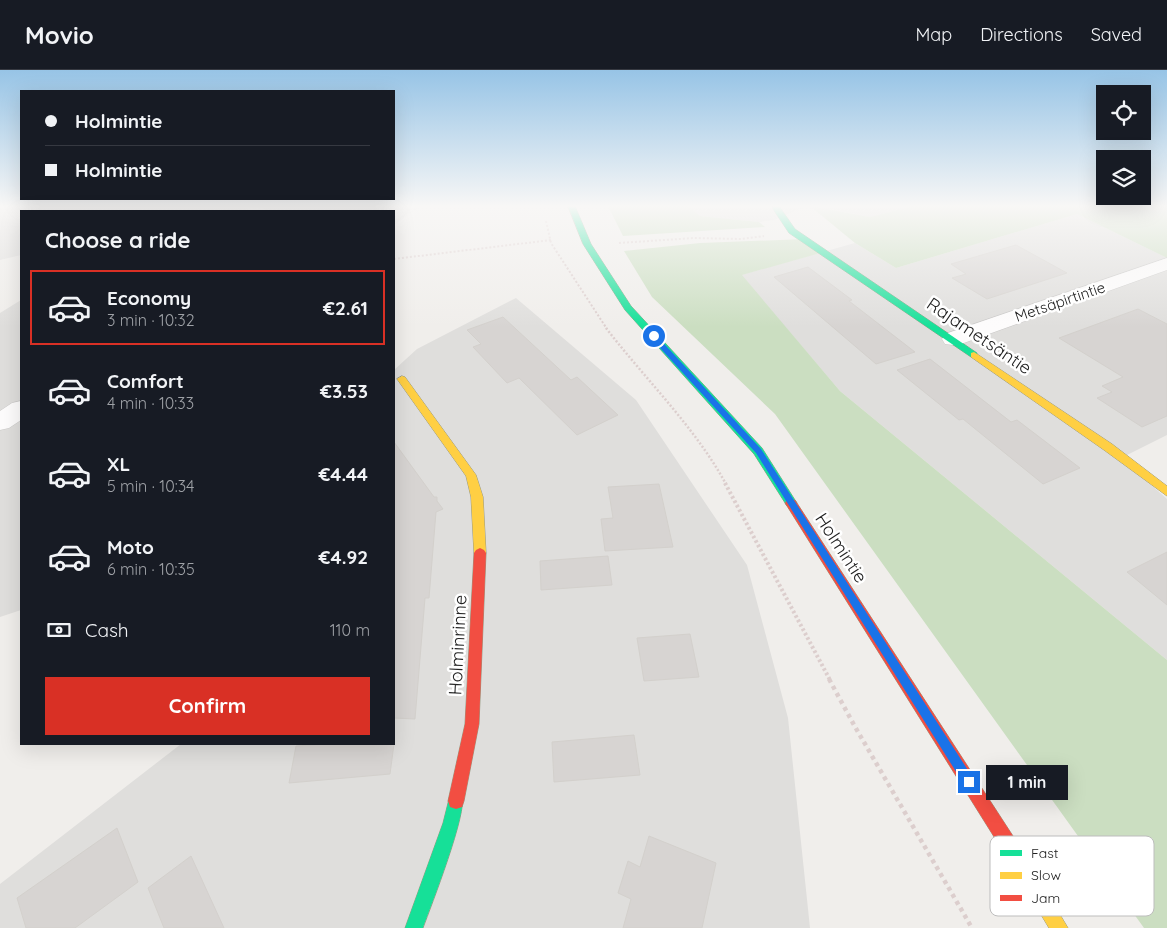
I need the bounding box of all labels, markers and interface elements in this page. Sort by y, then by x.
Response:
text: Movio [25,20,94,50]
text: Map [915,23,952,46]
text: Directions [980,23,1063,46]
text: Saved [1091,23,1142,46]
map controls [1096,85,1151,205]
button: locate [1096,85,1151,140]
text: Holmintie [75,109,162,133]
button: layers [1096,150,1151,205]
text: Holmintie [75,158,162,182]
text: Choose a ride [45,226,190,254]
street label: Metsäpirtintie [1012,277,1108,326]
icon: car [47,285,92,330]
text: Economy [107,286,191,310]
street label: Rajametsäntie [922,292,1036,379]
text: €2.61 [323,296,368,320]
text: 3 min · 10:32 [107,310,195,330]
route start [643,325,665,347]
icon: car [47,368,92,413]
text: Comfort [107,369,184,393]
text: €3.53 [320,379,368,403]
text: 4 min · 10:33 [107,393,194,413]
icon: car [47,451,92,496]
text: XL [107,452,130,476]
text: €4.44 [318,462,368,486]
text: 5 min · 10:34 [107,476,194,496]
street label: Holmintie [810,508,873,587]
icon: car [47,534,92,579]
text: Moto [107,535,154,559]
text: €4.92 [319,545,368,569]
text: 6 min · 10:35 [107,559,195,579]
street label: Holminrinne [443,594,472,696]
icon: cash [45,616,73,644]
text: Cash [85,618,129,642]
text: 110 m [330,620,370,640]
button: Confirm [45,677,370,735]
callout: 1 min [986,764,1069,800]
route end [958,771,980,793]
text: 1 min [1008,772,1046,792]
legend [990,836,1154,916]
text: Fast [1031,844,1059,862]
text: Slow [1031,866,1061,884]
text: Jam [1031,889,1060,907]

